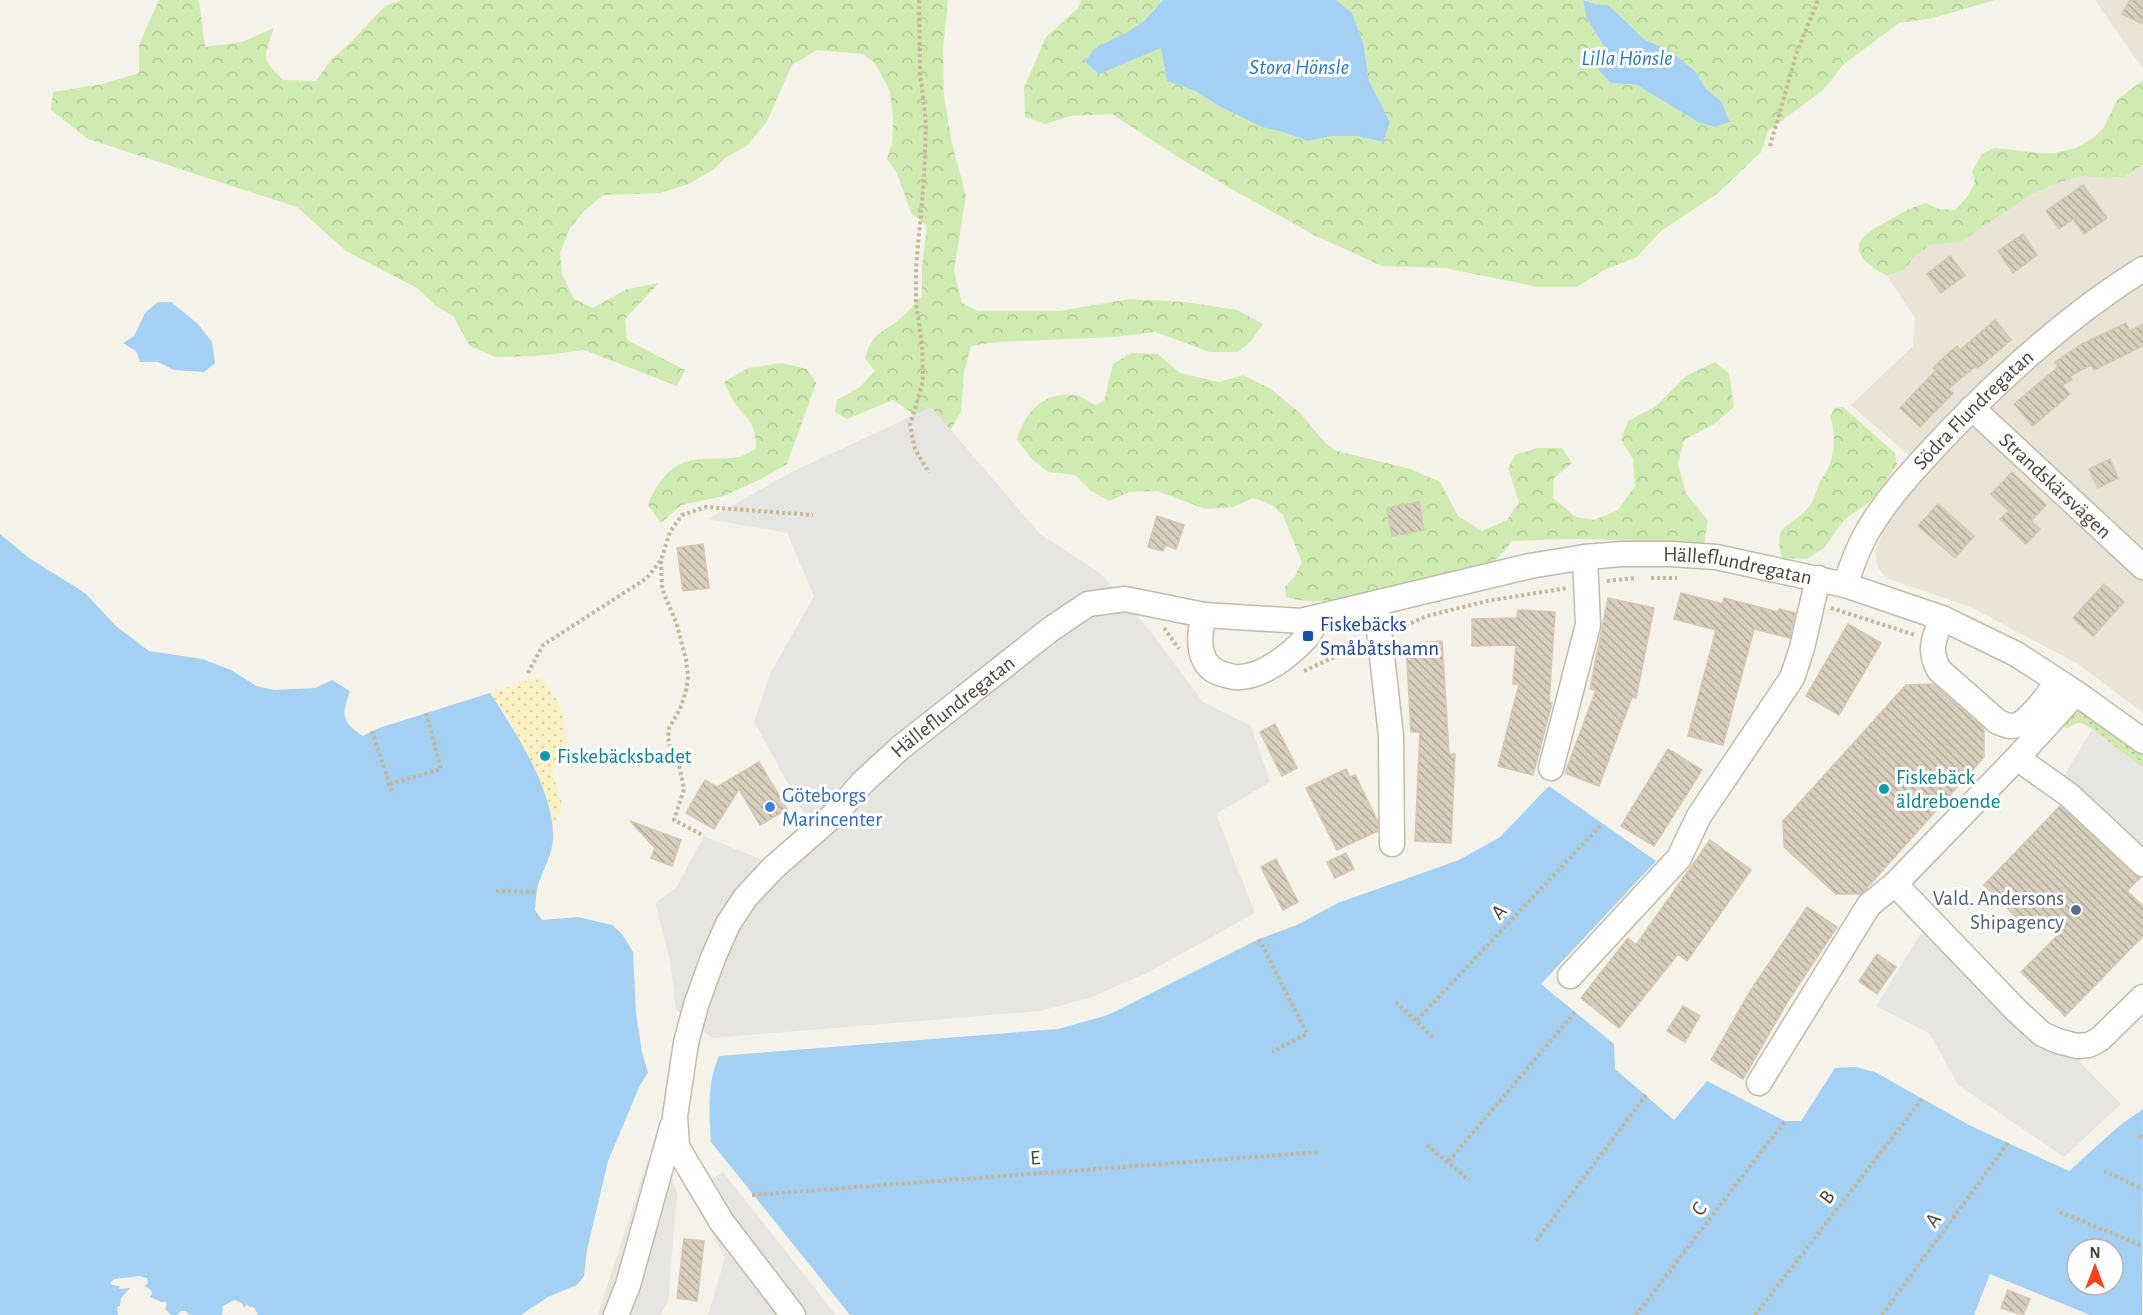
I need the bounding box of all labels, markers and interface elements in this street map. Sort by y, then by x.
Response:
water label: Lilla Hönsle [1581,47,1673,69]
water label: Stora Hönsle [1249,56,1349,78]
street label: Södra Flundregatan [1909,346,2037,473]
street label: Strandskärsvägen [1995,429,2116,543]
street label: Hälleflundregatan [1663,544,1814,588]
place label: Fiskebäcks Småbåtshamn [1320,614,1439,659]
marker: Fiskebäcks Småbåtshamn [1301,629,1315,643]
street label: Hälleflundregatan [887,652,1018,761]
place label: Fiskebäcksbadet [557,746,692,767]
marker: Fiskebäcksbadet [538,749,552,763]
place label: Fiskebäck äldreboende [1896,767,2000,812]
marker: Fiskebäck äldreboende [1877,782,1891,796]
place label: Göteborgs Marincenter [782,785,882,830]
marker: Göteborgs Marincenter [763,800,777,814]
place label: Vald. Andersons Shipagency [1933,888,2064,933]
street label: A [1487,900,1511,924]
marker: Vald. Andersons Shipagency [2069,903,2083,917]
street label: E [1029,1147,1041,1169]
street label: B [1815,1186,1839,1208]
street label: C [1687,1198,1711,1220]
street label: A [1921,1209,1945,1231]
north arrow [2065,1237,2125,1297]
text: N [2089,1245,2101,1261]

